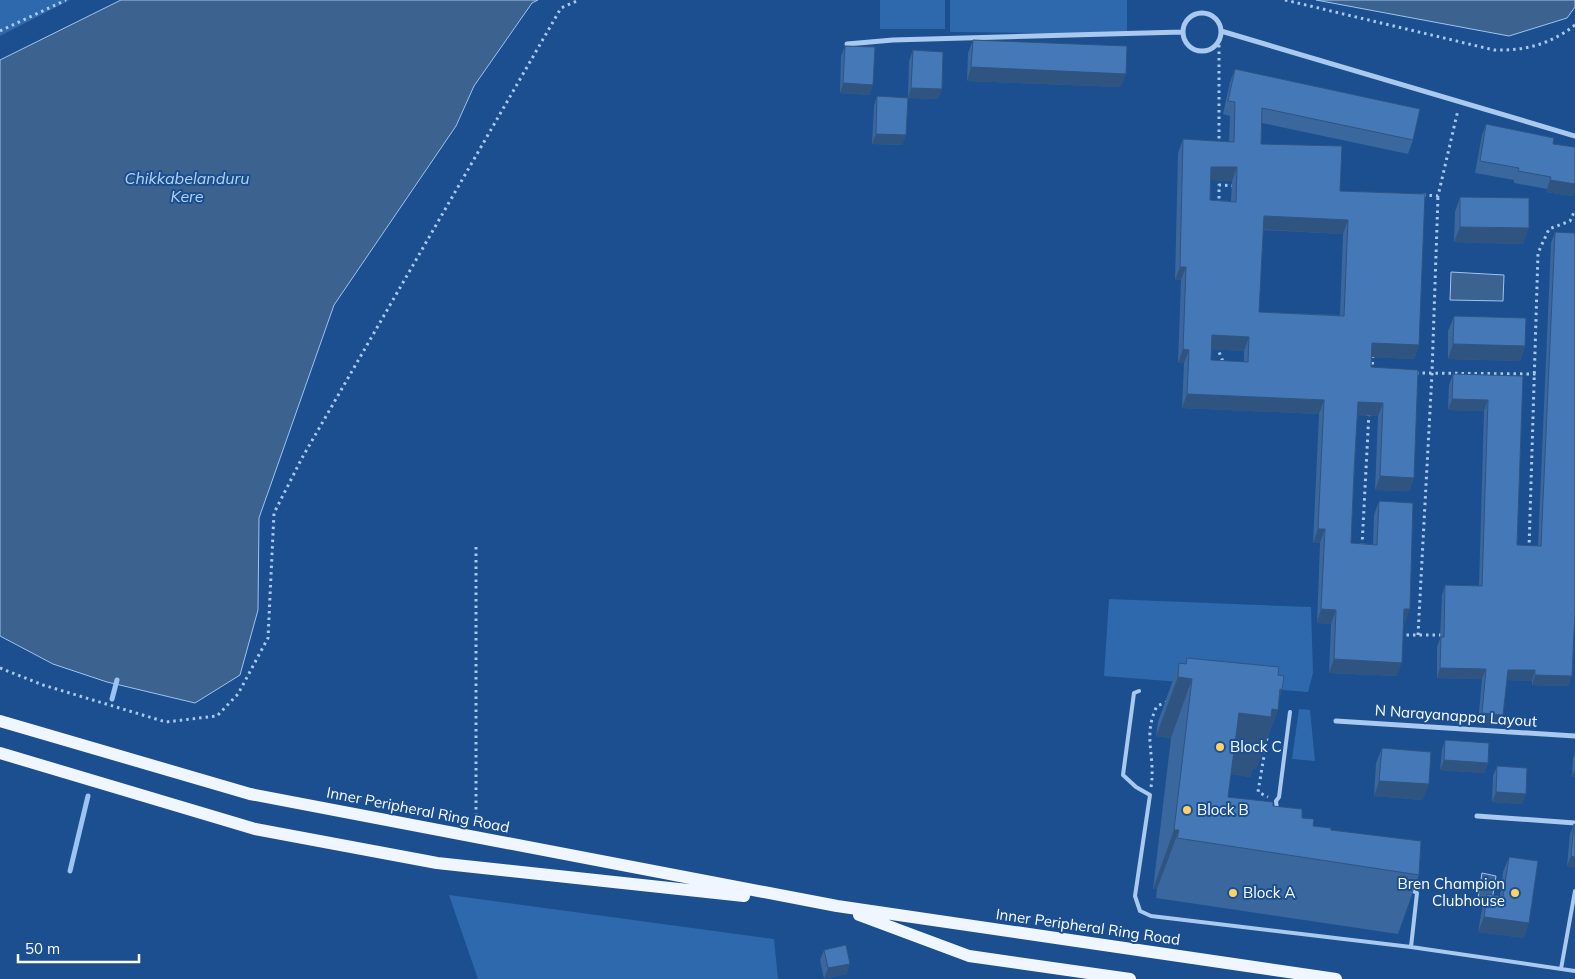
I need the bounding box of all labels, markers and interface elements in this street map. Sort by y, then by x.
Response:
water label: Chikkabelanduru Kere [124,168,250,206]
street label: N Narayanappa Layout [1374,700,1538,731]
place label: Block C [1230,737,1282,756]
marker: Block C [1214,741,1226,753]
street label: Inner Peripheral Ring Road [325,782,511,837]
place label: Block B [1197,800,1249,819]
marker: Block B [1181,804,1193,816]
place label: Bren Champion Clubhouse [1397,874,1505,910]
place label: Block A [1243,883,1295,902]
marker: Block A [1227,887,1239,899]
marker: Bren Champion Clubhouse [1509,887,1521,899]
street label: Inner Peripheral Ring Road [995,904,1181,949]
scale bar [18,932,139,964]
text: 50 m [25,939,60,958]

